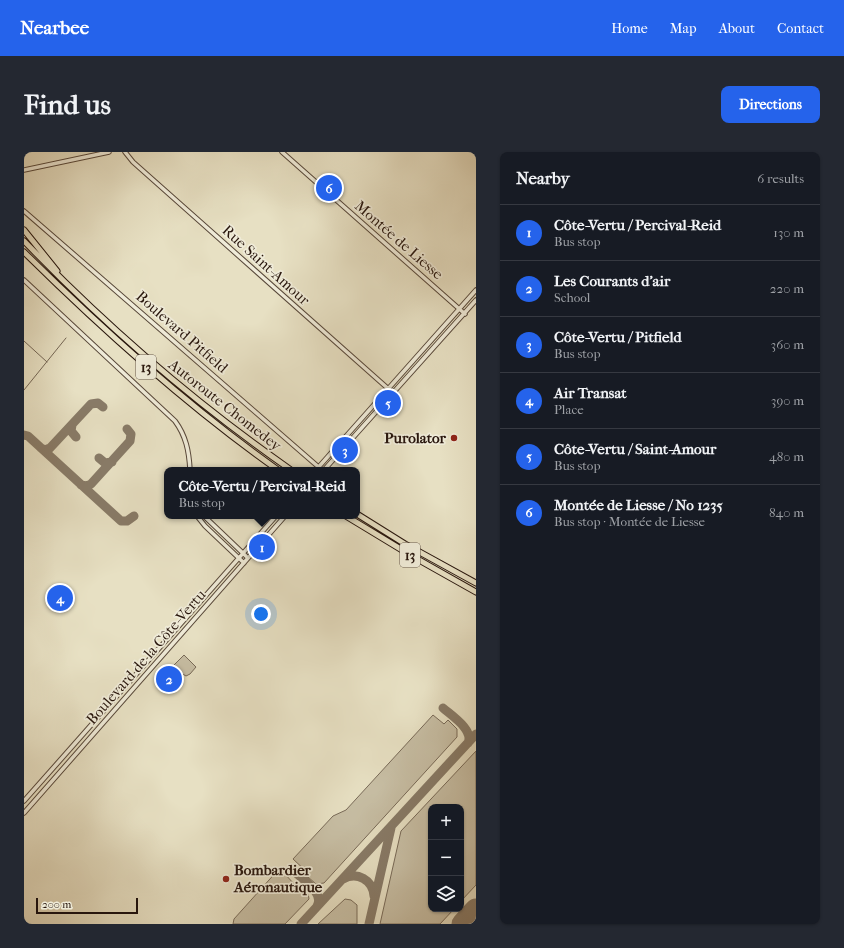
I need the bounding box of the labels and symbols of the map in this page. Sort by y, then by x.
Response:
pin: 6 [316,173,342,203]
street label: Montée de Liesse [351,197,447,284]
street label: Rue Saint-Amour [219,221,314,309]
street label: Boulevard Pitfield [132,287,232,377]
road number: 13 [136,355,156,379]
street label: Autoroute Chomedey [164,355,286,455]
pin: 5 [375,388,401,418]
place label: Purolator [384,429,447,447]
marker: Purolator [449,433,459,443]
pin: 3 [332,435,358,465]
pin: 1 [249,532,275,562]
road number: 13 [400,543,420,567]
pin: 4 [47,583,73,613]
street label: Boulevard de la Côte-Vertu [82,585,210,728]
your location [251,604,271,624]
pin: 2 [156,664,182,694]
place label: Bombardier Aéronautique [233,861,323,896]
marker: Bombardier Aéronautique [221,874,231,884]
scale bar [36,896,138,915]

